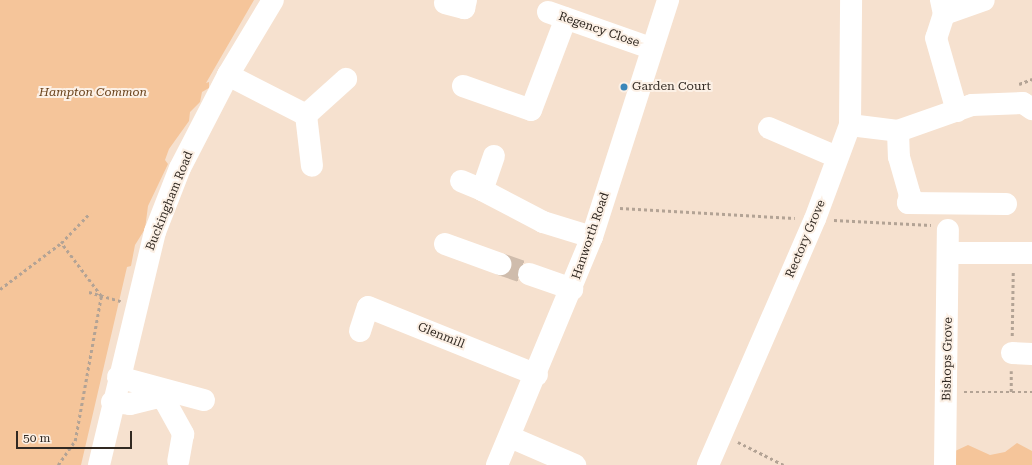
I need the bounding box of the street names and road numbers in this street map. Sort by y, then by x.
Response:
street label: Regency Close [557,9,641,51]
street label: Buckingham Road [144,149,196,253]
street label: Hanworth Road [569,191,613,281]
street label: Rectory Grove [783,198,829,280]
street label: Bishops Grove [940,317,956,401]
street label: Glenmill [415,320,467,352]

